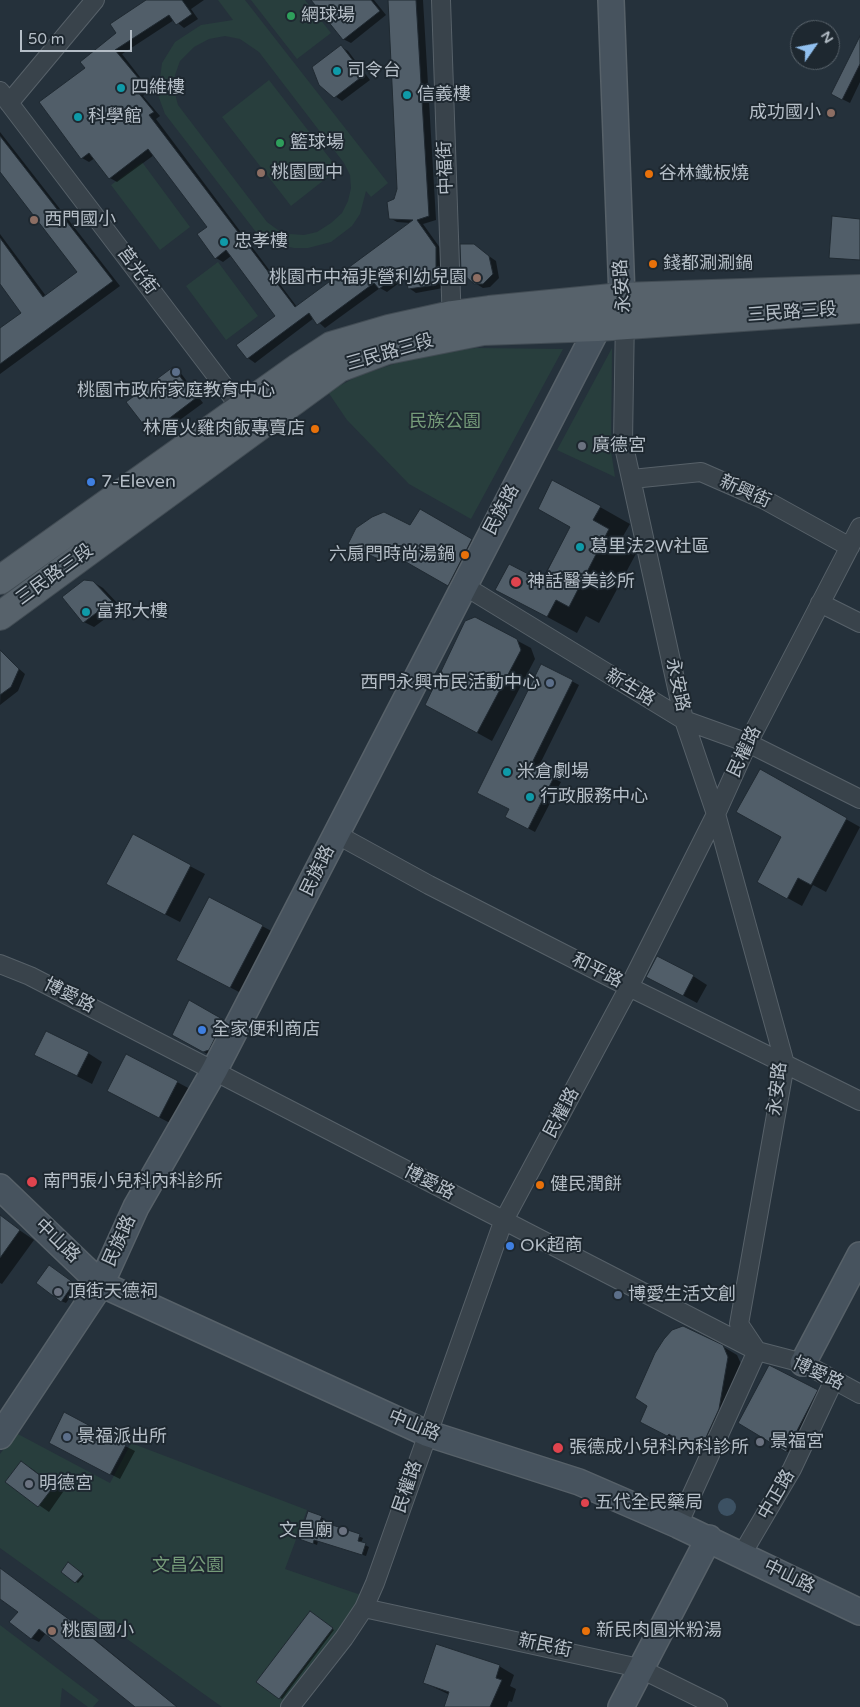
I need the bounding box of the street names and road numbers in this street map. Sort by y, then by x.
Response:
street label: 中福街 [434,141,458,195]
street label: 莒光街 [112,243,162,299]
street label: 永安路 [610,258,636,314]
street label: 三民路三段 [746,299,838,327]
street label: 三民路三段 [344,330,436,376]
street label: 新興街 [716,471,774,513]
street label: 民族路 [480,481,524,539]
street label: 三民路三段 [12,540,98,610]
street label: 永安路 [661,656,693,714]
street label: 新生路 [601,665,659,711]
street label: 民權路 [724,723,766,781]
street label: 民族路 [296,842,340,900]
street label: 和平路 [568,949,626,993]
street label: 博愛路 [40,974,98,1018]
street label: 永安路 [764,1061,792,1117]
street label: 民權路 [540,1084,584,1142]
street label: 博愛路 [400,1161,458,1205]
street label: 民族路 [99,1212,141,1270]
street label: 中山路 [30,1214,84,1268]
street label: 博愛路 [789,1353,847,1395]
street label: 中山路 [385,1406,443,1446]
street label: 民權路 [389,1458,427,1516]
street label: 中正路 [754,1466,800,1524]
street label: 中山路 [760,1555,818,1599]
street label: 新民街 [516,1630,574,1662]

